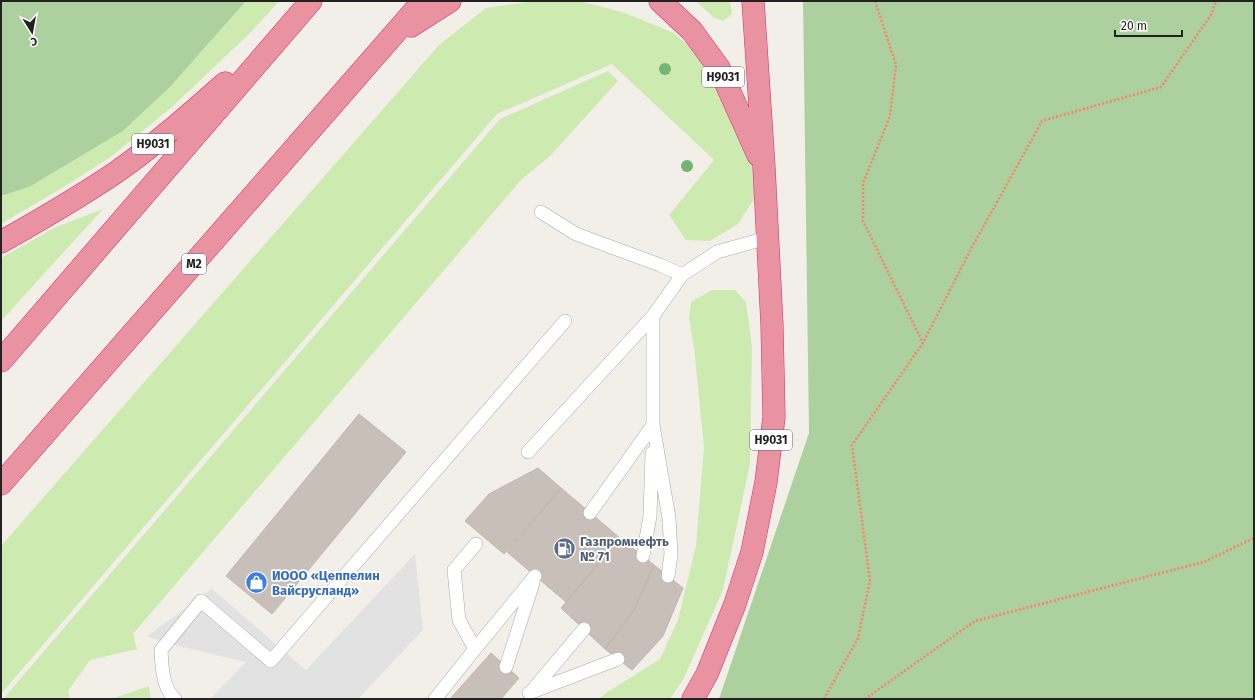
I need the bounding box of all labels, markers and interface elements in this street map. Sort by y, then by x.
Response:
north arrow [12,12,52,52]
scale bar [1115,12,1182,38]
text: 20 m [1121,19,1147,33]
text: С [29,34,38,48]
road number: Н9031 [702,67,744,87]
road number: Н9031 [132,134,174,154]
road number: М2 [182,254,206,274]
road number: Н9031 [750,430,792,450]
place label: Газпромнефть № 71 [580,534,669,564]
fuel station icon: Газпромнефть № 71 [552,535,578,561]
place label: ИООО «Цеппелин Вайсрусланд» [272,568,380,598]
shop icon: ИООО «Цеппелин Вайсрусланд» [243,569,269,595]

